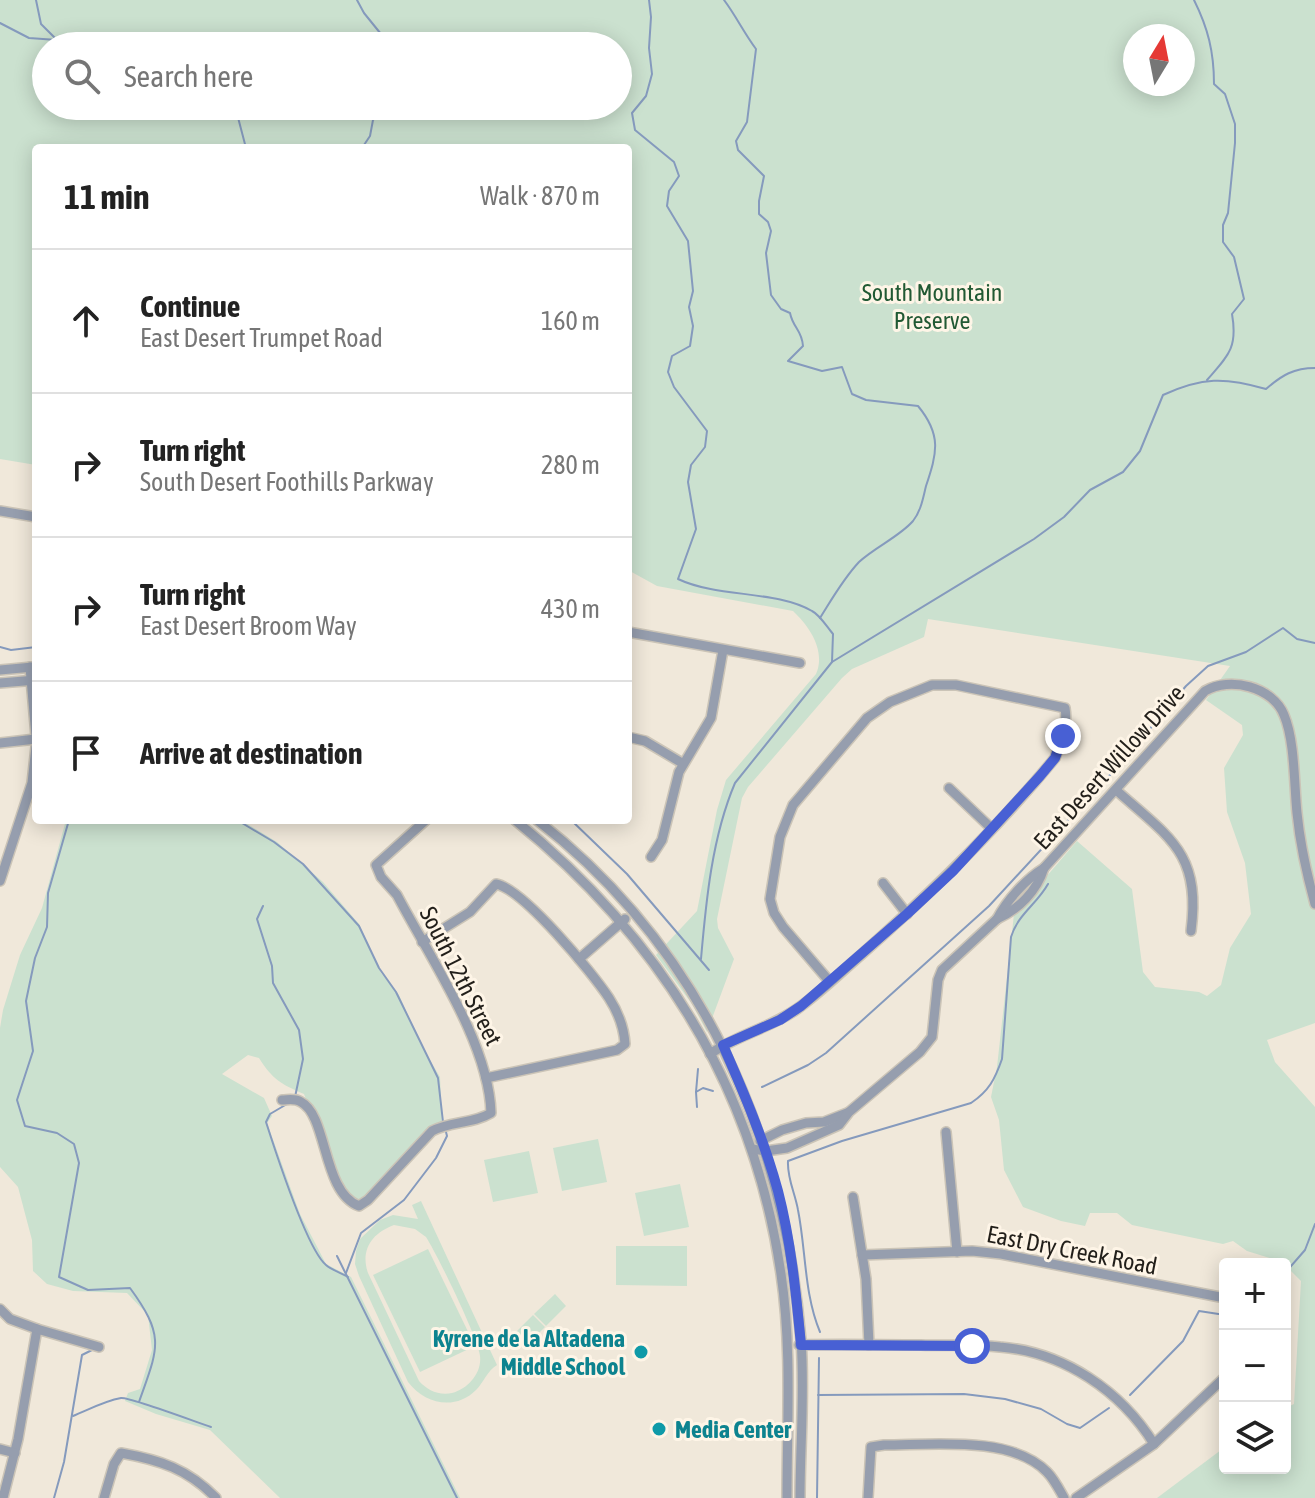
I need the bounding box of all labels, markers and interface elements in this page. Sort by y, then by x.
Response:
north arrow [1123,24,1195,96]
search box [32,32,632,120]
icon: search [60,54,104,98]
text: Search here [124,59,253,93]
text: 11 min [64,177,149,216]
text: Walk · 870 m [480,181,600,211]
park label: South Mountain Preserve [862,279,1002,334]
text: Continue [140,289,240,323]
icon: ahead [64,299,108,343]
text: 160 m [541,306,600,336]
text: East Desert Trumpet Road [140,323,383,353]
text: Turn right [140,433,246,467]
icon: right [64,443,108,487]
text: 280 m [541,450,600,480]
text: South Desert Foothills Parkway [140,467,434,497]
text: Turn right [140,577,246,611]
icon: right [64,587,108,631]
text: 430 m [541,594,600,624]
text: East Desert Broom Way [140,611,357,641]
street label: East Desert Willow Drive [1028,679,1190,855]
route end [1045,718,1081,754]
icon: arrive [64,731,108,775]
text: Arrive at destination [140,736,362,770]
street label: South 12th Street [415,902,508,1050]
street label: East Dry Creek Road [985,1220,1159,1280]
map controls [1219,1258,1291,1474]
button: + [1219,1258,1291,1330]
place label: Kyrene de la Altadena Middle School [433,1325,626,1380]
route start [954,1328,990,1364]
button: − [1219,1330,1291,1402]
marker: Kyrene de la Altadena Middle School [632,1343,650,1361]
button: layers [1219,1402,1291,1474]
place label: Media Center [675,1416,792,1443]
marker: Media Center [650,1420,668,1438]

